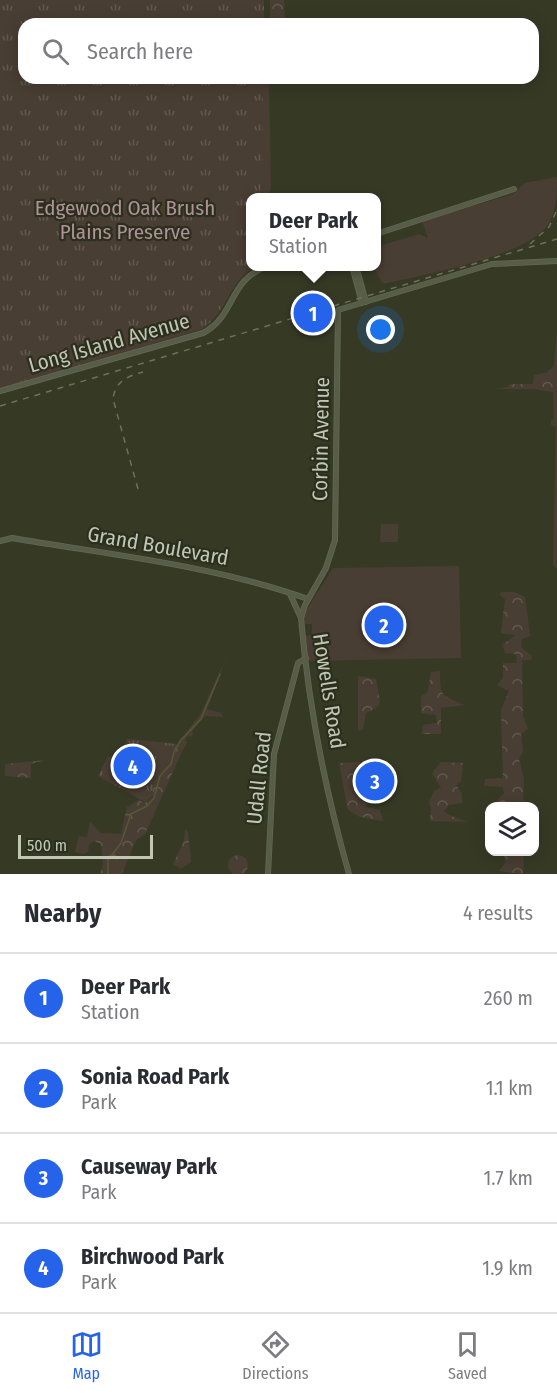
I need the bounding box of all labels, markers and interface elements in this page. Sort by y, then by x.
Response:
search box [18,18,539,84]
icon: search [39,35,72,68]
text: Search here [87,38,193,65]
popup [246,193,381,271]
park label: Edgewood Oak Brush Plains Preserve [35,195,215,245]
text: Deer Park [269,207,358,234]
text: Station [269,234,328,258]
pin: 1 [294,290,332,336]
street label: Long Island Avenue [25,308,193,378]
your location [366,315,395,344]
street label: Corbin Avenue [307,377,335,501]
street label: Grand Boulevard [85,521,231,571]
pin: 2 [364,602,404,648]
street label: Howells Road [307,631,351,751]
street label: Udall Road [241,730,277,826]
pin: 4 [114,744,152,789]
pin: 3 [356,758,394,804]
map controls [485,802,539,856]
button: layers [485,802,539,856]
scale bar [18,832,153,860]
text: 500 m [27,836,67,855]
text: Nearby [24,898,101,929]
text: 4 results [463,901,533,925]
text: Deer Park [81,973,170,1000]
text: 1 [39,986,48,1010]
text: 260 m [484,986,533,1010]
text: Station [81,1000,140,1024]
text: Sonia Road Park [81,1063,229,1090]
text: 2 [39,1076,48,1100]
text: 1.1 km [486,1076,533,1100]
text: Park [81,1090,117,1114]
text: Causeway Park [81,1153,217,1180]
text: 3 [39,1166,48,1190]
text: 1.7 km [483,1166,533,1190]
text: Park [81,1180,117,1204]
text: Birchwood Park [81,1243,224,1270]
text: 4 [38,1256,49,1280]
text: 1.9 km [482,1256,533,1280]
text: Park [81,1270,117,1294]
tab: Map [70,1328,103,1383]
tab: Directions [242,1328,309,1383]
tab: Saved [448,1328,487,1383]

